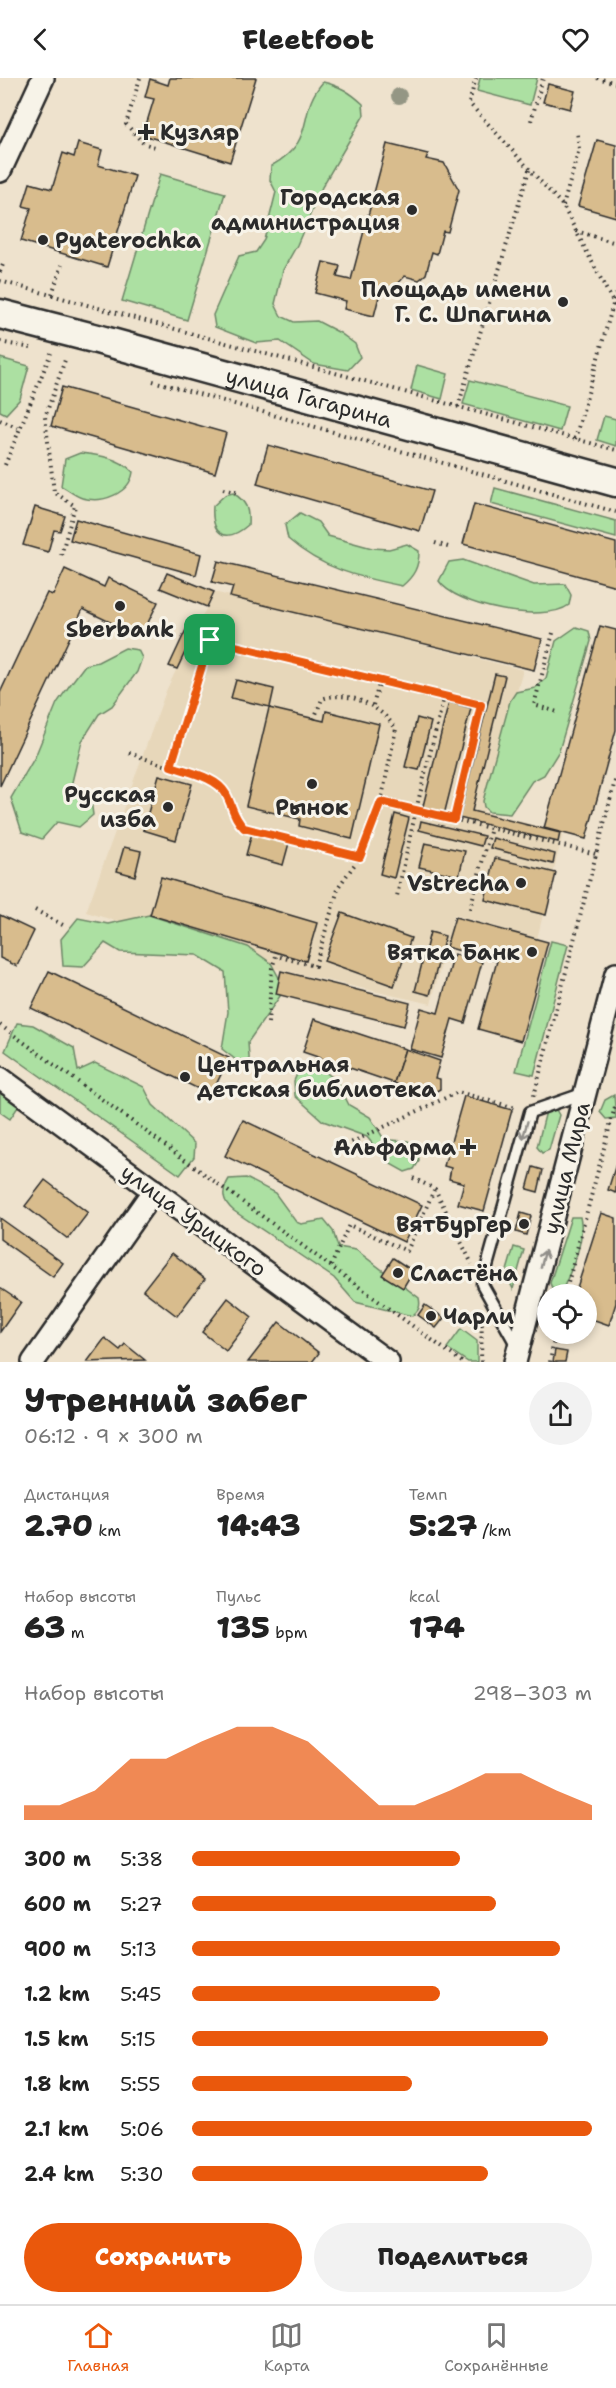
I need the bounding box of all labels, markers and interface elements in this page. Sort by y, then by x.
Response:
text: Fleetfoot [242,21,374,58]
icon: back [24,23,57,56]
icon: heart [559,23,592,56]
place label: Кузляр [160,118,239,147]
marker: Кузляр [137,123,155,141]
place label: Городская администрация [211,183,400,237]
marker: Городская администрация [405,203,419,217]
place label: Pyaterochka [55,226,201,255]
marker: Pyaterochka [36,233,50,247]
place label: Площадь имени Г. С. Шпагина [361,275,551,329]
marker: Площадь имени Г. С. Шпагина [556,295,570,309]
street label: улица Гагарина [222,361,396,435]
marker: Sberbank [113,599,127,613]
pin [184,614,235,665]
place label: Sberbank [66,615,174,644]
icon: arrive [193,623,226,656]
marker: Рынок [305,777,319,791]
place label: Русская изба [64,780,156,834]
place label: Рынок [275,793,349,822]
marker: Русская изба [161,800,175,814]
place label: Vstrecha [407,869,509,898]
marker: Vstrecha [514,876,528,890]
place label: Вятка Банк [387,938,520,967]
marker: Вятка Банк [525,945,539,959]
place label: Центральная детская библиотека [197,1050,436,1104]
marker: Центральная детская библиотека [178,1070,192,1084]
street label: улица Мира [536,1099,597,1237]
one-way arrow [519,1121,531,1140]
place label: Альфарма [333,1133,456,1162]
marker: Альфарма [461,1140,475,1154]
street label: улица Урицкого [115,1158,273,1283]
place label: ВятБурГер [396,1210,512,1239]
marker: ВятБурГер [517,1217,531,1231]
one-way arrow [538,1250,549,1269]
place label: Сластёна [410,1259,518,1288]
marker: Сластёна [391,1266,405,1280]
map controls [537,1284,597,1344]
button: locate [537,1284,597,1344]
place label: Чарли [443,1302,514,1331]
marker: Чарли [424,1309,438,1323]
text: Утренний забег [24,1378,307,1423]
button: share [529,1382,592,1445]
text: 06:12 · 9 × 300 m [24,1423,203,1449]
text: Дистанция [24,1484,110,1505]
text: Время [216,1484,265,1505]
text: Темп [409,1484,447,1505]
text: 2.70 [24,1505,93,1546]
text: 14:43 [216,1505,300,1546]
text: 5:27 [409,1505,477,1546]
text: km [93,1520,121,1541]
text: /km [477,1520,511,1541]
text: Набор высоты [24,1586,136,1607]
text: Пульс [216,1586,261,1607]
text: kcal [409,1586,440,1607]
text: 63 [24,1607,65,1648]
text: 135 [216,1607,270,1648]
text: 174 [409,1607,465,1648]
text: m [65,1622,85,1643]
text: bpm [270,1622,308,1643]
text: Набор высоты [24,1680,164,1706]
text: 298–303 m [473,1680,592,1706]
text: 300 m [24,1846,91,1872]
text: 5:38 [120,1846,163,1872]
text: 600 m [24,1891,91,1917]
text: 5:27 [120,1891,163,1917]
text: 900 m [24,1936,91,1962]
text: 5:13 [120,1936,157,1962]
text: 1.2 km [24,1981,90,2007]
text: 5:45 [120,1981,161,2007]
text: 1.5 km [24,2026,88,2052]
text: 5:15 [120,2026,156,2052]
text: 1.8 km [24,2071,90,2097]
text: 5:55 [120,2071,160,2097]
text: 2.1 km [24,2116,89,2142]
text: 5:06 [120,2116,164,2142]
text: 2.4 km [24,2161,94,2187]
text: 5:30 [120,2161,164,2187]
button: Сохранить [24,2223,302,2292]
button: Поделиться [314,2223,592,2292]
tab: Главная [67,2319,129,2376]
tab: Карта [264,2319,310,2376]
tab: Сохранённые [444,2319,549,2376]

